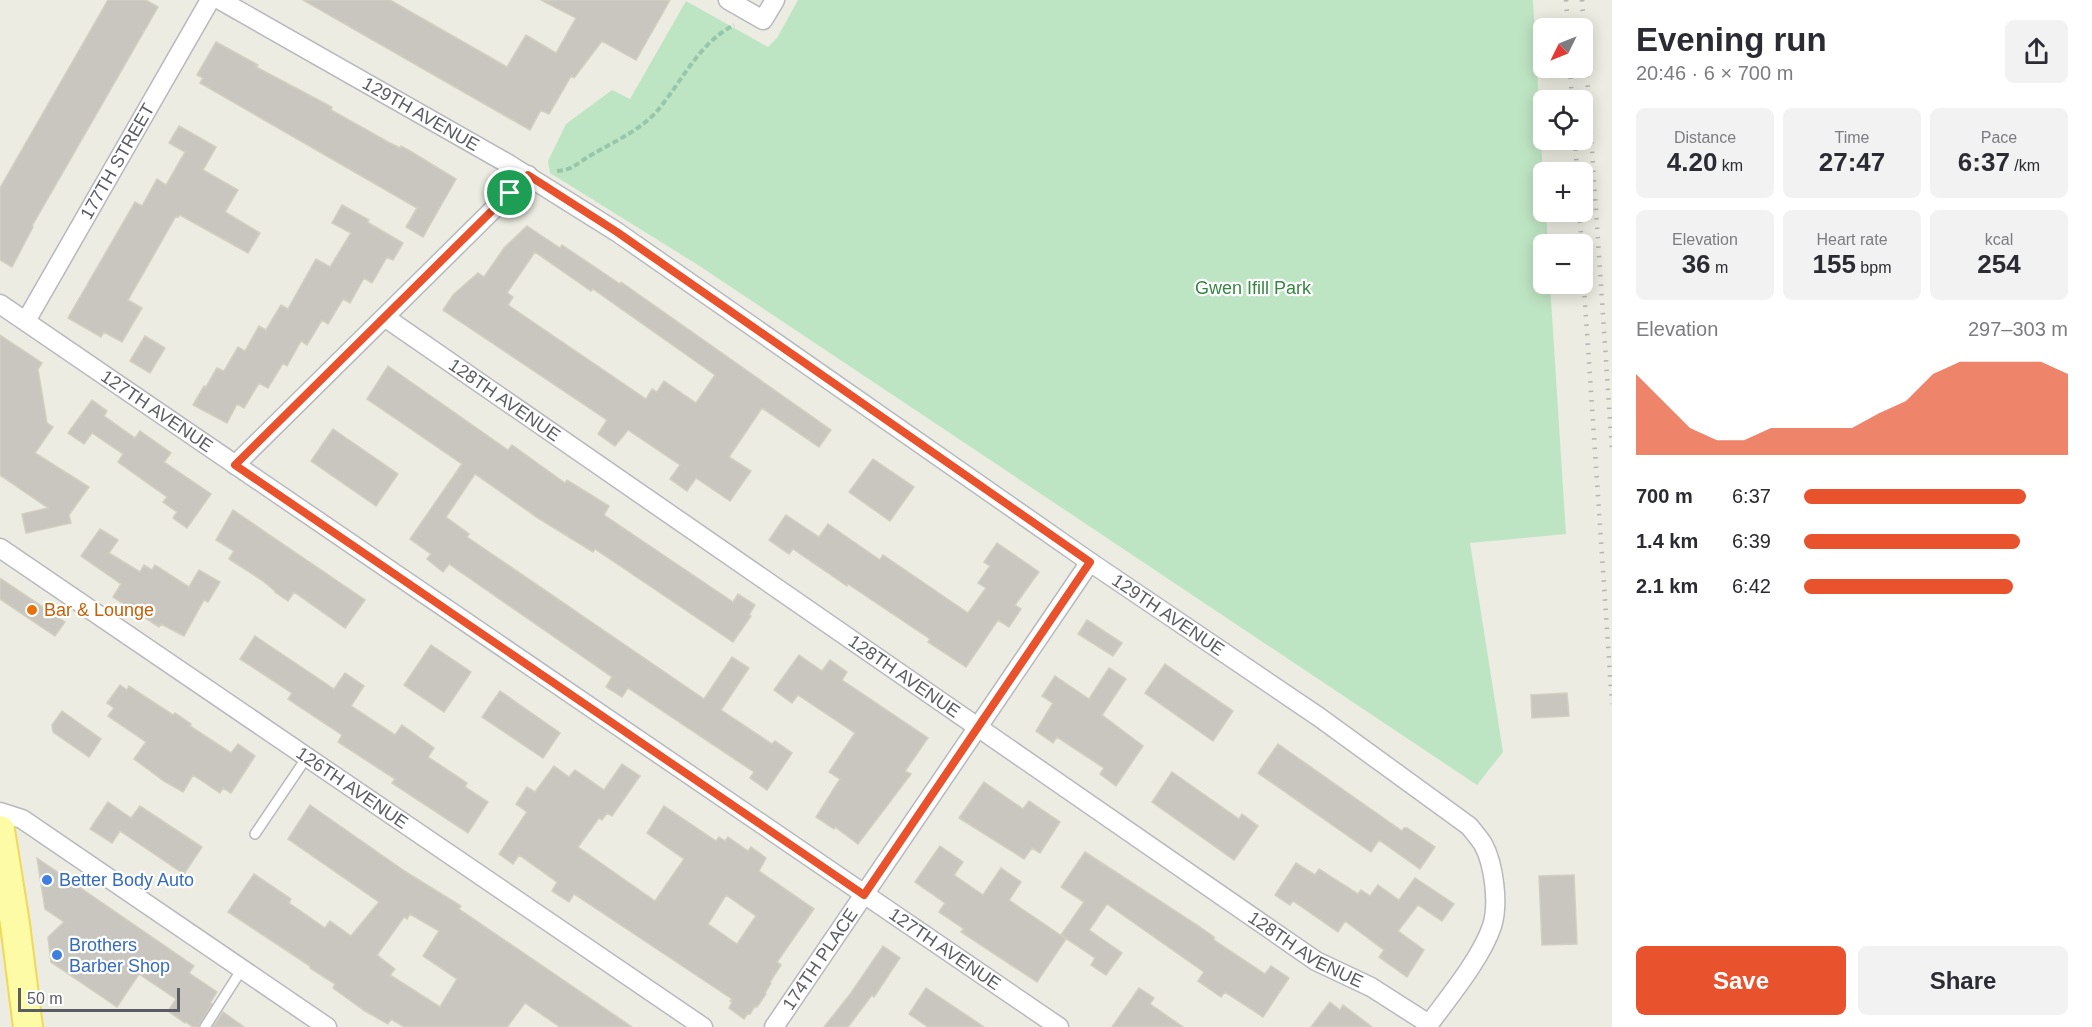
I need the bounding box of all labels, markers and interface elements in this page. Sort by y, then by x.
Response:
north arrow [1533,18,1593,78]
map controls [1533,18,1593,294]
button: share [2005,20,2068,83]
text: Evening run [1636,21,1827,58]
text: 20:46 · 6 × 700 m [1636,62,1793,84]
street label: 129TH AVENUE [359,73,483,155]
button: locate [1533,90,1593,150]
street label: 177TH STREET [76,100,159,223]
text: Distance [1674,129,1736,146]
text: Time [1835,129,1869,146]
text: Pace [1981,129,2017,146]
text: 4.20 [1667,147,1717,177]
text: 27:47 [1819,147,1885,177]
text: 6:37 [1958,147,2010,177]
text: km [1717,157,1743,174]
text: /km [2010,157,2040,174]
button: + [1533,162,1593,222]
pin [484,167,535,218]
icon: arrive [493,176,526,209]
text: Elevation [1672,231,1738,248]
text: Heart rate [1816,231,1888,248]
text: kcal [1985,231,2013,248]
button: − [1533,234,1593,294]
text: 36 [1682,249,1711,279]
text: 155 [1813,249,1856,279]
text: 254 [1977,249,2021,279]
text: m [1711,259,1728,276]
text: bpm [1856,259,1891,276]
park label: Gwen Ifill Park [1195,278,1312,298]
text: Elevation [1636,318,1718,340]
text: 297–303 m [1968,318,2068,340]
street label: 128TH AVENUE [445,354,564,445]
street label: 127TH AVENUE [97,366,217,456]
text: 700 m [1636,485,1693,507]
text: 6:37 [1732,485,1771,507]
text: 1.4 km [1636,530,1698,552]
text: 6:39 [1732,530,1771,552]
street label: 129TH AVENUE [1108,570,1228,660]
text: 2.1 km [1636,575,1698,597]
text: 6:42 [1732,575,1771,597]
place label: Bar & Lounge [44,600,154,620]
marker: Bar & Lounge [25,603,39,617]
street label: 128TH AVENUE [845,631,964,722]
street label: 126TH AVENUE [292,743,412,833]
place label: Better Body Auto [59,870,194,890]
marker: Better Body Auto [40,873,54,887]
street label: 127TH AVENUE [885,904,1004,994]
street label: 174TH PLACE [779,905,862,1014]
street label: 128TH AVENUE [1244,907,1366,992]
place label: Brothers Barber Shop [69,935,170,976]
button: Save [1636,946,1846,1015]
button: Share [1858,946,2068,1015]
marker: Brothers Barber Shop [50,948,64,962]
scale bar [18,985,180,1012]
text: 50 m [27,990,63,1007]

